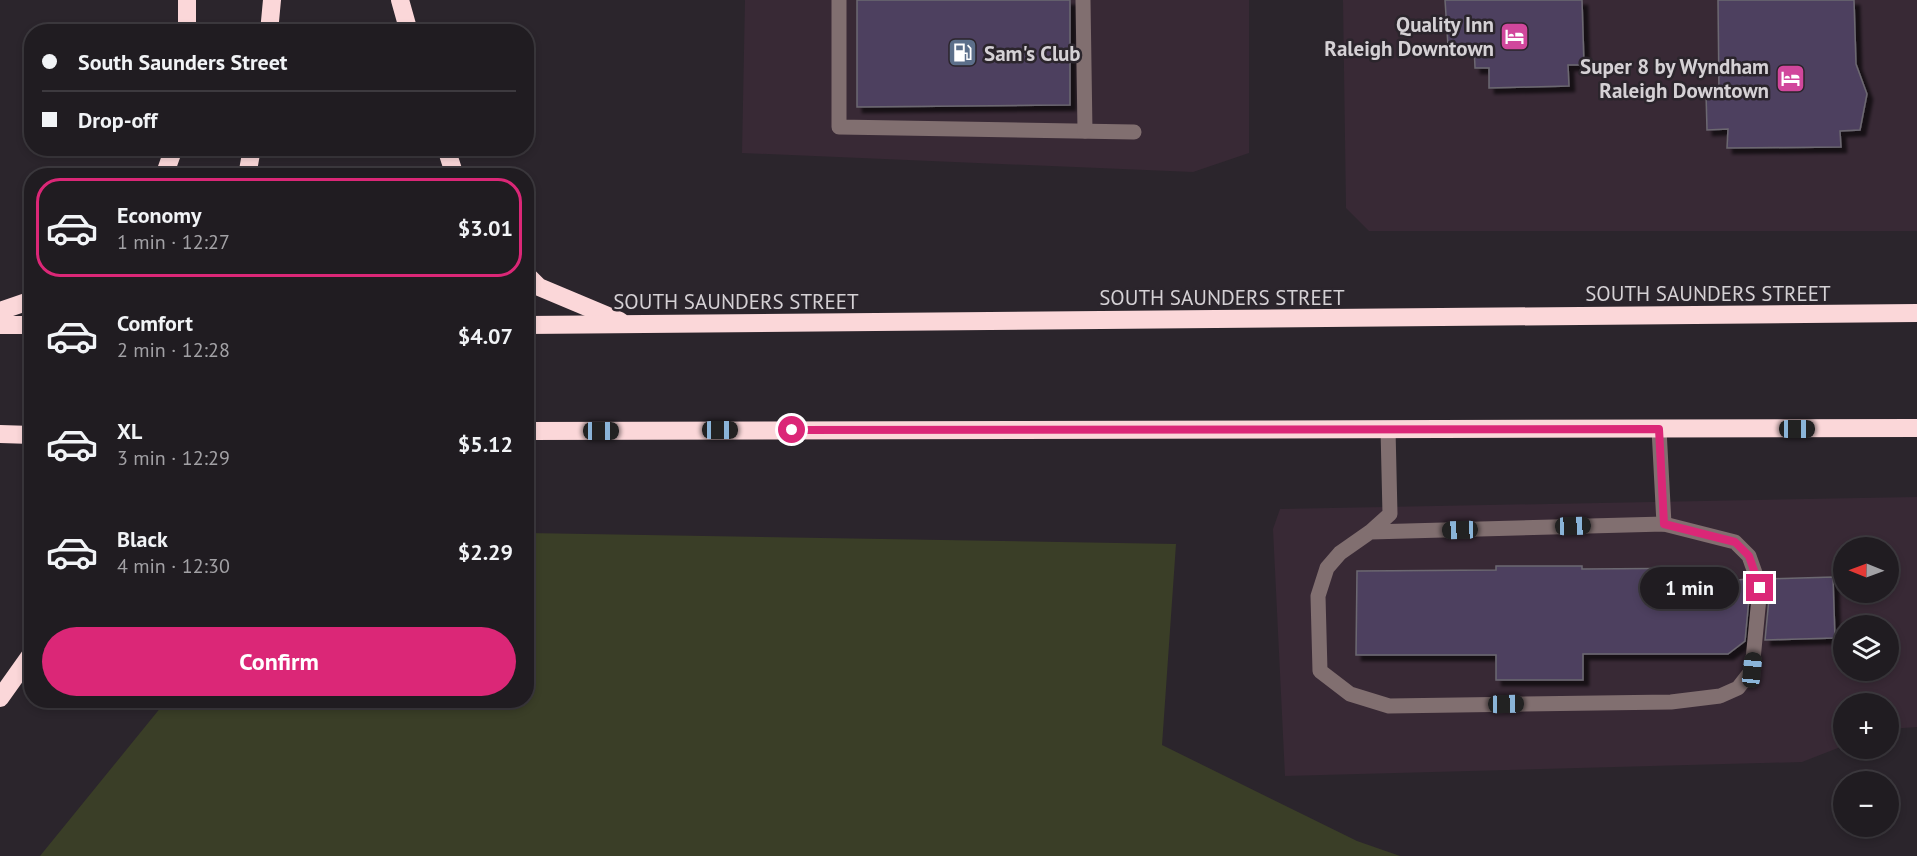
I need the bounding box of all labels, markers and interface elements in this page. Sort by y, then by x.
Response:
place label: Quality Inn Raleigh Downtown [1324,11,1494,62]
hotel icon: Quality Inn Raleigh Downtown [1499,20,1531,52]
fuel station icon: Sam's Club [947,37,979,69]
place label: Sam's Club [984,40,1081,67]
text: South Saunders Street [78,48,288,76]
place label: Super 8 by Wyndham Raleigh Downtown [1580,53,1769,104]
hotel icon: Super 8 by Wyndham Raleigh Downtown [1774,62,1806,94]
text: Drop-off [78,106,157,134]
icon: car [45,201,99,255]
text: Economy [117,201,201,229]
text: $3.01 [458,214,513,242]
text: 1 min · 12:27 [117,229,230,255]
street label: SOUTH SAUNDERS STREET [1585,280,1831,307]
street label: SOUTH SAUNDERS STREET [1099,284,1345,311]
street label: SOUTH SAUNDERS STREET [613,288,859,315]
icon: car [45,309,99,363]
text: Comfort [117,309,193,337]
text: $4.07 [458,322,513,350]
text: 2 min · 12:28 [117,337,230,363]
route start [778,416,805,443]
icon: car [45,417,99,471]
text: XL [117,417,142,445]
car [1779,420,1815,438]
car [702,421,738,439]
car [583,422,619,440]
text: $5.12 [458,430,513,458]
text: 3 min · 12:29 [117,445,230,471]
car [1555,516,1591,536]
car [1442,520,1478,540]
icon: car [45,525,99,579]
text: Black [117,525,168,553]
north arrow [1833,537,1899,603]
map controls [1833,537,1899,837]
text: $2.29 [458,538,513,566]
text: 4 min · 12:30 [117,553,230,579]
callout: 1 min [1640,567,1739,609]
route end [1746,574,1773,601]
text: 1 min [1665,575,1714,601]
button: layers [1833,615,1899,681]
button: Confirm [42,627,516,696]
car [1741,651,1763,689]
button: + [1833,693,1899,759]
car [1488,695,1524,713]
button: − [1833,771,1899,837]

